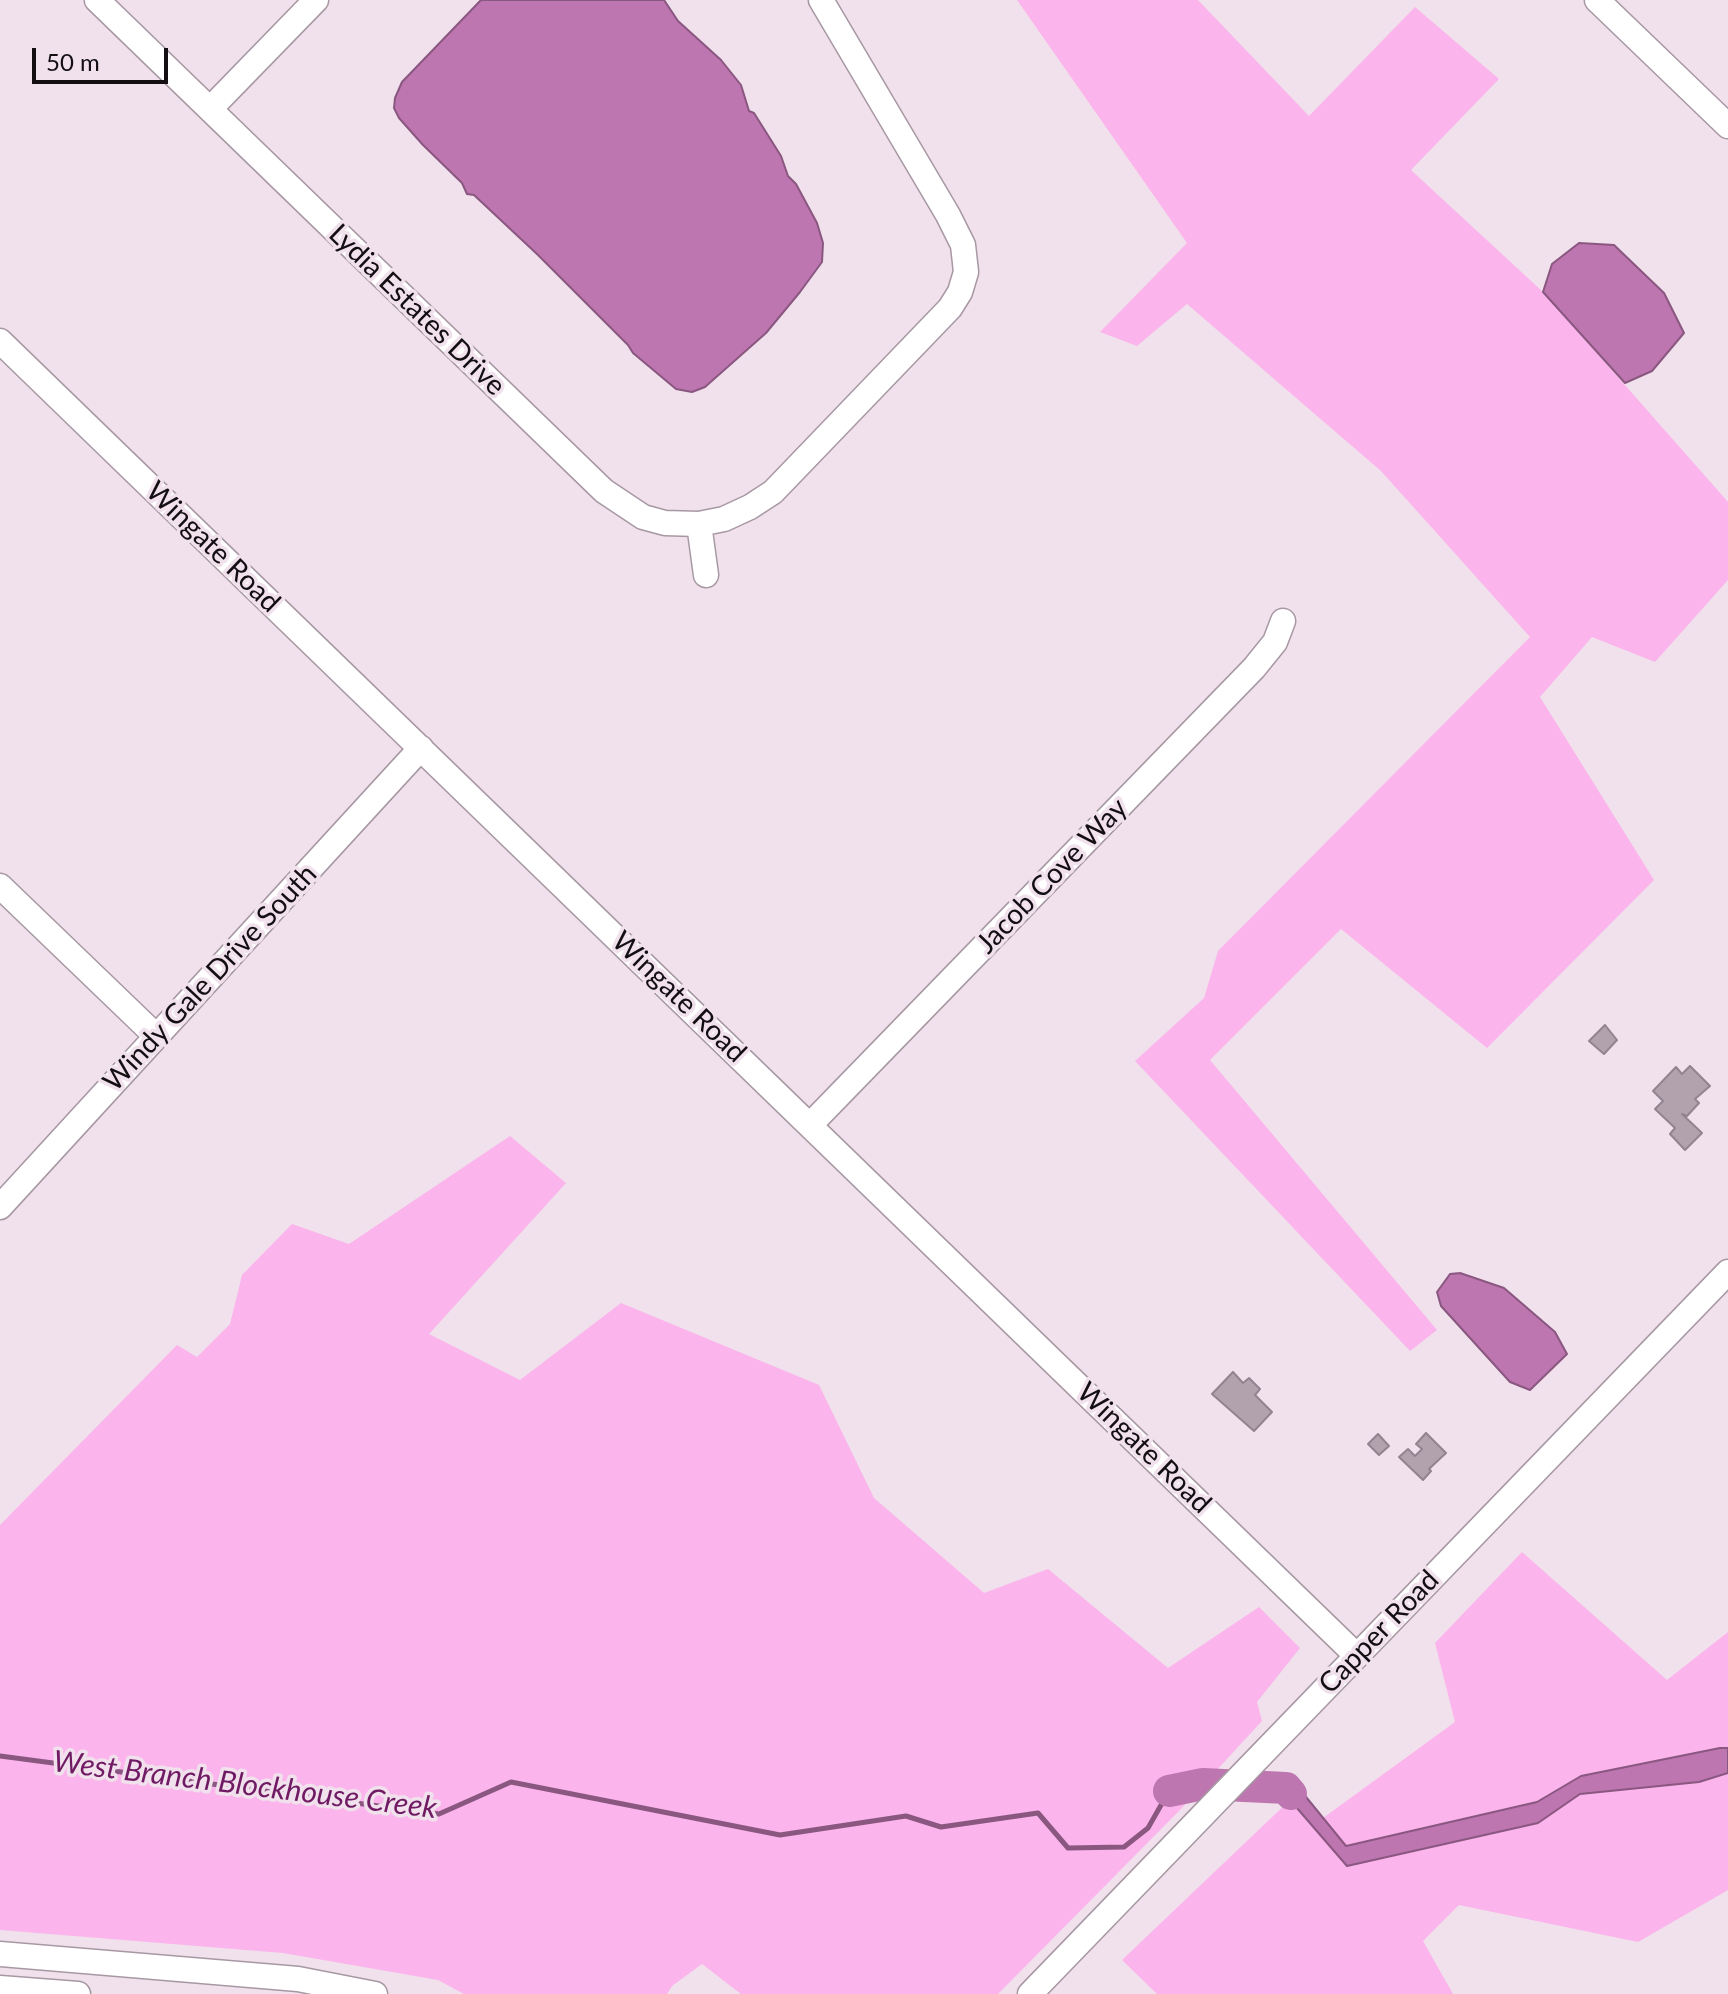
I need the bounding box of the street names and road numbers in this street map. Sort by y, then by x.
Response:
street label: Lydia Estates Drive [322,217,512,403]
street label: Wingate Road [139,475,287,619]
street label: Jacob Cove Way [970,792,1134,960]
street label: Windy Gale Drive South [96,858,324,1098]
street label: Wingate Road [605,925,753,1069]
street label: Wingate Road [1070,1376,1218,1520]
street label: Capper Road [1312,1563,1446,1701]

